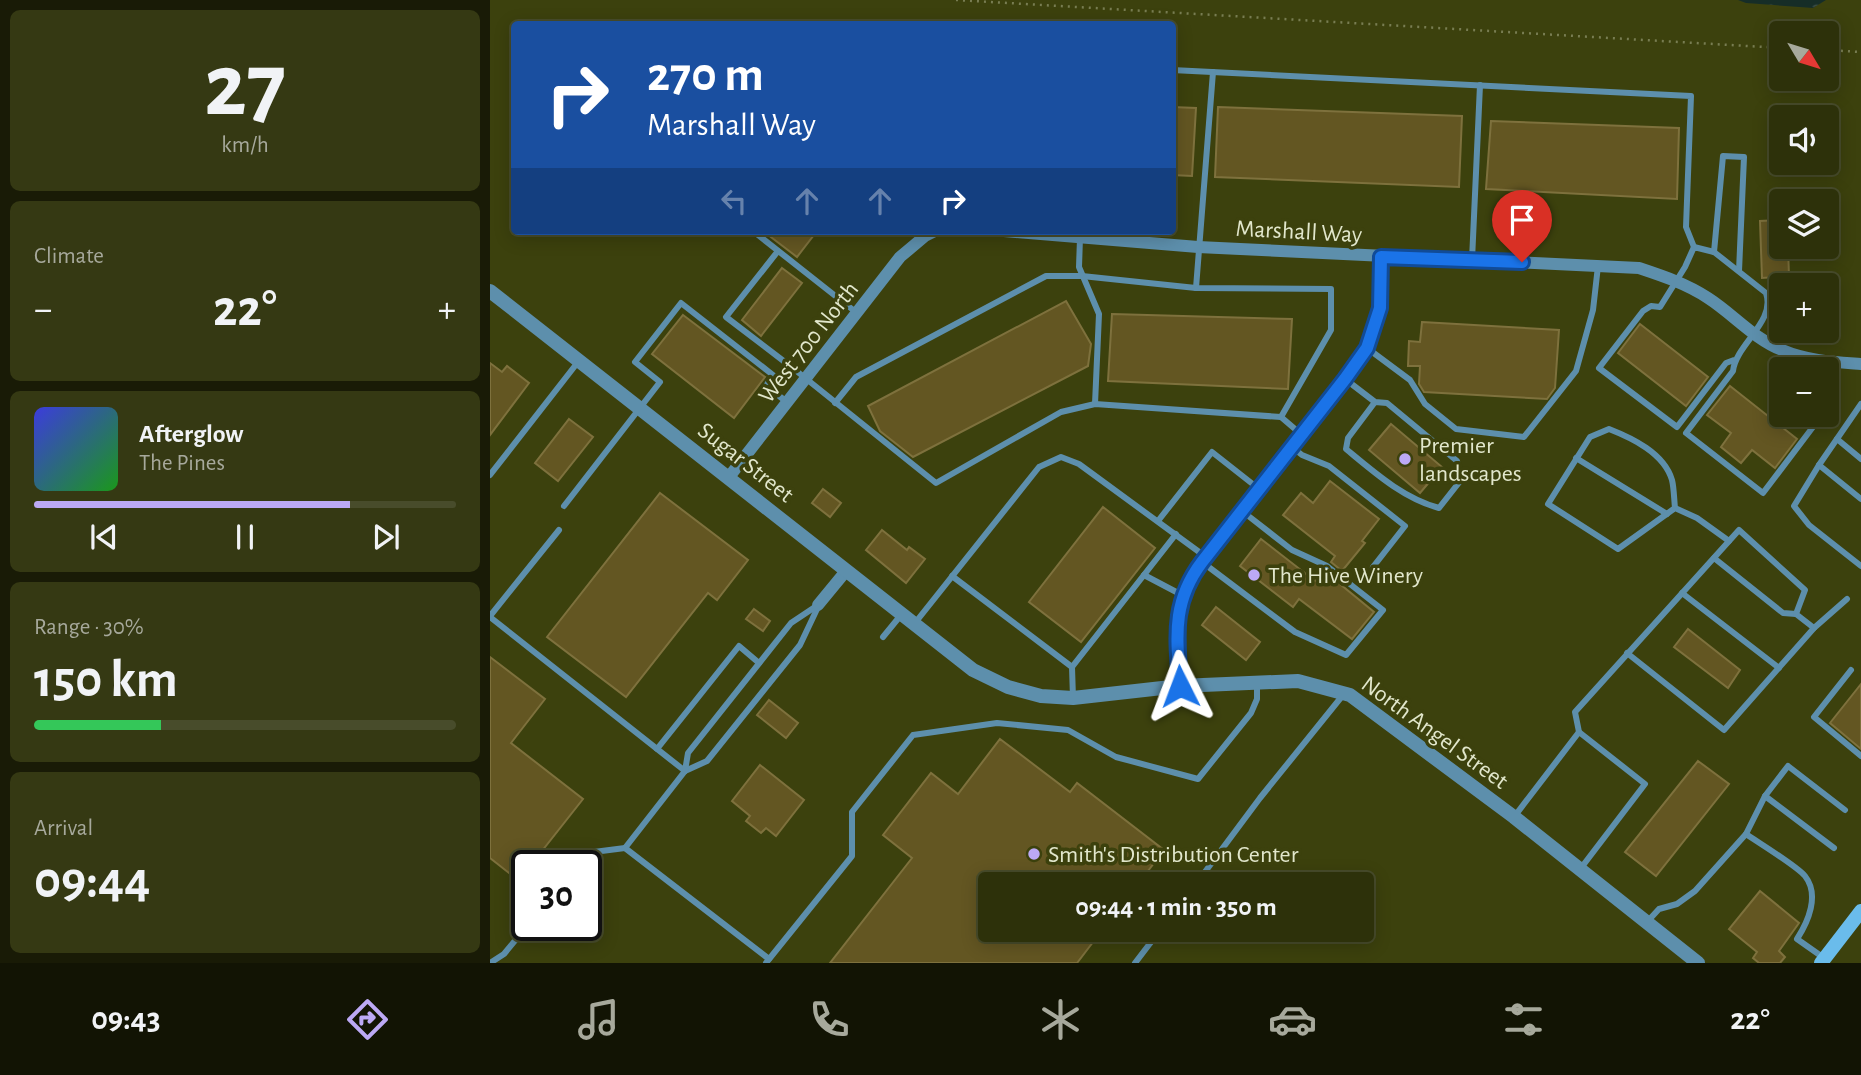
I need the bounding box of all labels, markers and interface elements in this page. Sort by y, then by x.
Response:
north arrow [1769,21,1839,91]
map controls [1769,21,1839,427]
text: 27 [204,41,286,132]
icon: right [532,49,623,140]
text: 270 m [647,51,764,100]
button: sound [1769,105,1839,175]
text: Marshall Way [647,109,816,141]
text: km/h [221,134,269,157]
icon: left [715,182,753,220]
icon: ahead [788,182,826,220]
icon: ahead [861,182,899,220]
icon: right [934,182,972,220]
button: layers [1769,189,1839,259]
pin [1492,190,1552,262]
icon: arrive [1503,201,1541,239]
street label: Marshall Way [1235,217,1363,247]
text: Climate [34,245,104,268]
button: + [1769,273,1839,343]
street label: West 700 North [754,277,863,408]
text: 22° [213,283,277,335]
text: − [34,291,52,329]
text: + [438,291,456,329]
button: − [1769,357,1839,427]
street label: Sugar Street [693,418,798,508]
text: Afterglow [139,421,243,447]
place label: Premier landscapes [1419,434,1522,486]
marker: Premier landscapes [1397,451,1413,467]
text: The Pines [139,452,225,475]
icon: previous [85,518,123,556]
icon: pause [226,518,264,556]
icon: next [367,518,405,556]
place label: The Hive Winery [1268,564,1423,588]
marker: The Hive Winery [1246,567,1262,583]
text: Range · 30% [34,616,144,639]
position arrow [1143,649,1217,723]
text: 150 km [34,654,178,706]
street label: North Angel Street [1357,672,1512,794]
text: Arrival [34,817,93,840]
place label: Smith's Distribution Center [1048,843,1299,867]
marker: Smith's Distribution Center [1026,846,1042,862]
speed limit sign: 30 [511,850,602,941]
text: 09:44 [34,855,150,907]
text: 09:44 · 1 min · 350 m [1075,894,1277,920]
icon: directions [343,995,392,1044]
icon: music [574,995,623,1044]
icon: phone [805,995,854,1044]
icon: climate [1036,995,1085,1044]
icon: car [1268,995,1317,1044]
icon: filters [1499,995,1548,1044]
text: 09:43 [91,1003,160,1035]
text: 22° [1730,1003,1770,1035]

